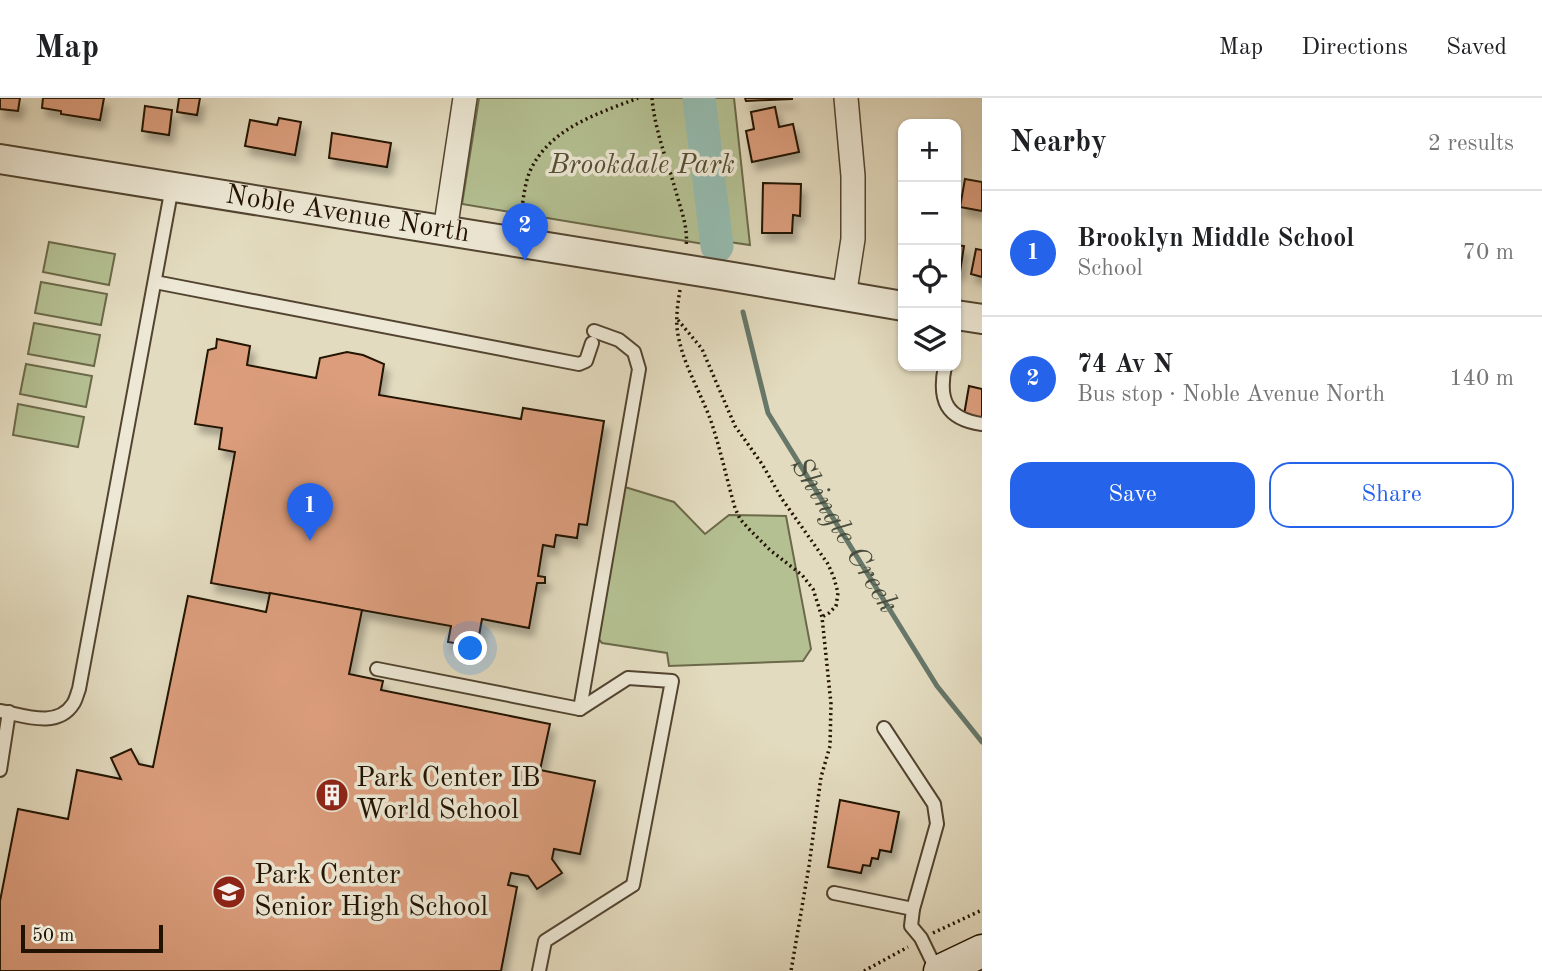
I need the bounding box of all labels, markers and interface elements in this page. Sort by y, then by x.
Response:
text: Map [35,32,99,65]
text: Map [1219,36,1263,60]
text: Directions [1301,36,1408,60]
text: Saved [1446,36,1507,60]
map controls [898,119,961,371]
button: + [898,119,961,182]
text: Nearby [1010,128,1107,158]
text: 2 results [1428,132,1514,155]
park label: Brookdale Park [548,152,735,180]
street label: Noble Avenue North [223,181,472,248]
button: − [898,182,961,245]
pin: 2 [502,203,548,261]
text: Brooklyn Middle School [1077,226,1354,252]
text: 1 [1026,241,1040,264]
text: 70 m [1463,241,1514,264]
button: locate [898,245,961,308]
text: School [1077,257,1143,280]
button: layers [898,308,961,371]
text: 74 Av N [1077,352,1173,378]
text: 2 [1026,367,1040,390]
text: 140 m [1449,367,1514,390]
text: Bus stop · Noble Avenue North [1077,383,1385,406]
water label: Shingle Creek [784,452,903,619]
button: Save [1010,462,1255,528]
button: Share [1269,462,1514,528]
pin: 1 [287,483,333,541]
your location [453,631,487,665]
place label: Park Center IB World School [356,765,541,825]
building icon: Park Center IB World School [313,776,351,814]
place label: Park Center Senior High School [254,862,488,922]
school or university icon: Park Center Senior High School [210,873,248,911]
scale bar [21,922,163,954]
text: 50 m [32,927,74,946]

